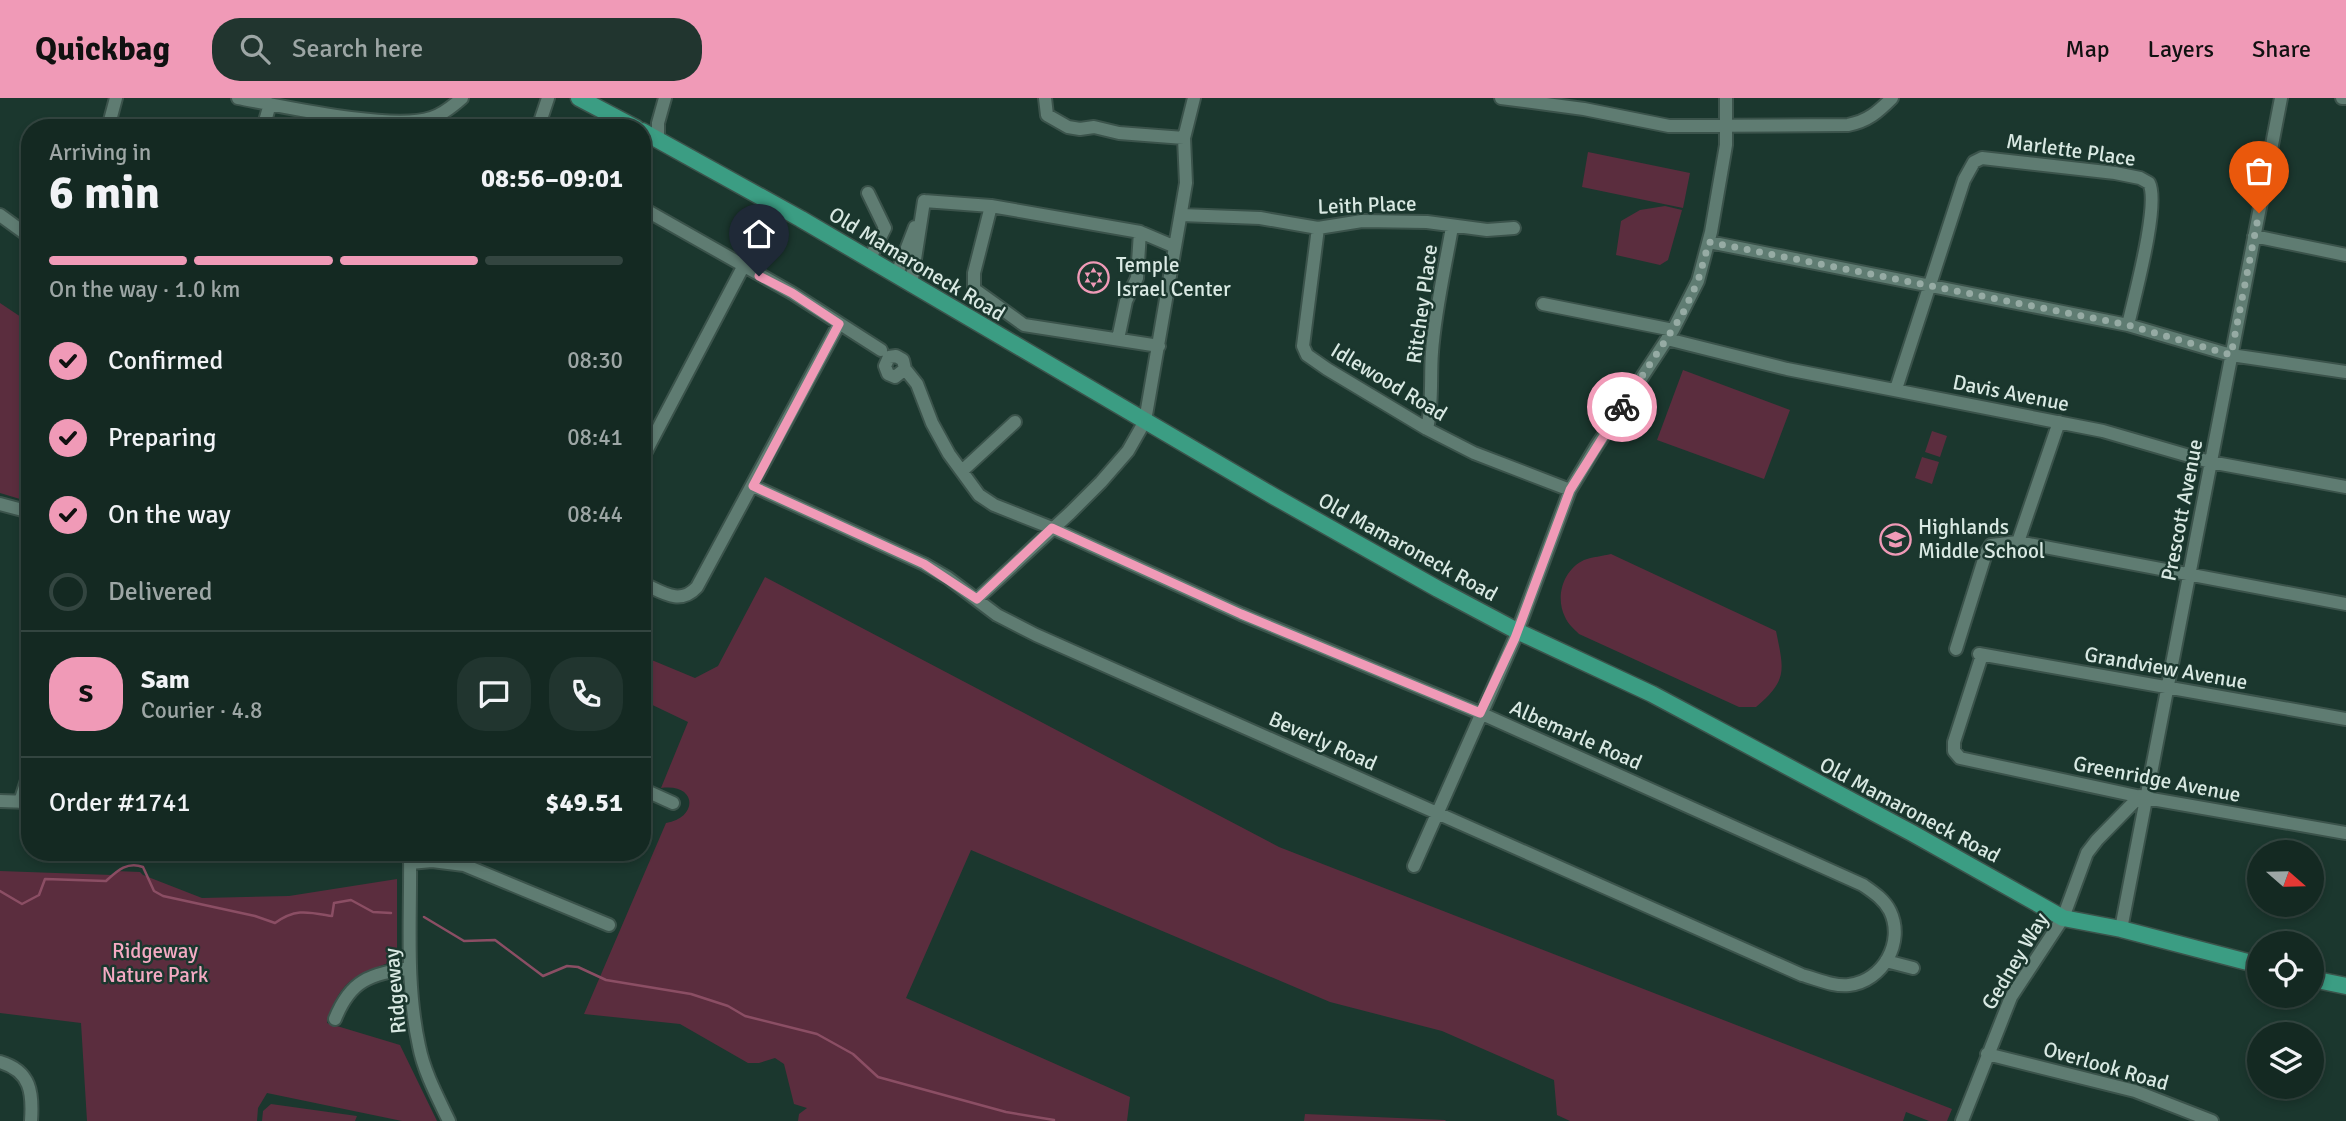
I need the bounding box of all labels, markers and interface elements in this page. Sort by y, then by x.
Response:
search box [212,18,702,81]
text: Quickbag [35,29,170,70]
icon: search [236,30,274,68]
text: Search here [292,33,423,65]
text: Map [2065,34,2110,64]
text: Layers [2148,34,2214,64]
text: Share [2252,34,2311,64]
street label: Marlette Place [2005,128,2137,172]
text: Arriving in [49,138,151,167]
pin [2229,141,2289,213]
icon: bag [2240,152,2278,190]
text: 08:56–09:01 [481,163,623,195]
text: 6 min [49,165,160,221]
street label: Leith Place [1317,190,1417,220]
street label: Old Mamaroneck Road [824,201,1010,327]
pin [729,204,789,276]
icon: home [740,215,778,253]
street label: Ritchey Place [1401,243,1443,365]
place label: Temple Israel Center [1116,252,1231,302]
synagogue icon: Temple Israel Center [1076,260,1110,294]
text: On the way · 1.0 km [49,275,240,304]
street label: Idlewood Road [1326,337,1452,427]
icon: check [49,342,87,380]
text: Confirmed [108,345,223,377]
text: 08:30 [567,346,623,375]
street label: Davis Avenue [1950,369,2072,417]
courier [1587,372,1657,442]
icon: bike [1603,388,1641,426]
icon: check [49,419,87,457]
text: Preparing [108,422,216,454]
text: 08:41 [567,423,623,452]
street label: Prescott Avenue [2155,437,2209,583]
street label: Old Mamaroneck Road [1314,487,1502,607]
icon: check [49,496,87,534]
text: On the way [108,499,231,531]
text: 08:44 [567,500,623,529]
place label: Highlands Middle School [1918,514,2045,564]
school or university icon: Highlands Middle School [1878,522,1912,556]
text: Delivered [108,576,213,608]
street label: Grandview Avenue [2082,641,2250,695]
button: chat [457,657,531,731]
button: phone [549,657,623,731]
text: Sam [141,664,190,696]
text: S [79,678,93,710]
street label: Albemarle Road [1506,694,1646,776]
text: Courier · 4.8 [141,696,262,725]
street label: Beverly Road [1265,706,1381,776]
street label: Greenridge Avenue [2071,750,2243,808]
street label: Old Mamaroneck Road [1815,751,2005,869]
text: Order #1741 [49,787,190,819]
text: $49.51 [545,787,623,819]
north arrow [2247,840,2324,917]
map controls [2247,840,2324,1099]
street label: Gedney Way [1976,908,2054,1014]
button: locate [2247,931,2324,1008]
park label: Ridgeway Nature Park [102,938,209,988]
street label: Ridgeway [378,947,412,1035]
button: layers [2247,1022,2324,1099]
street label: Overlook Road [2040,1036,2172,1096]

